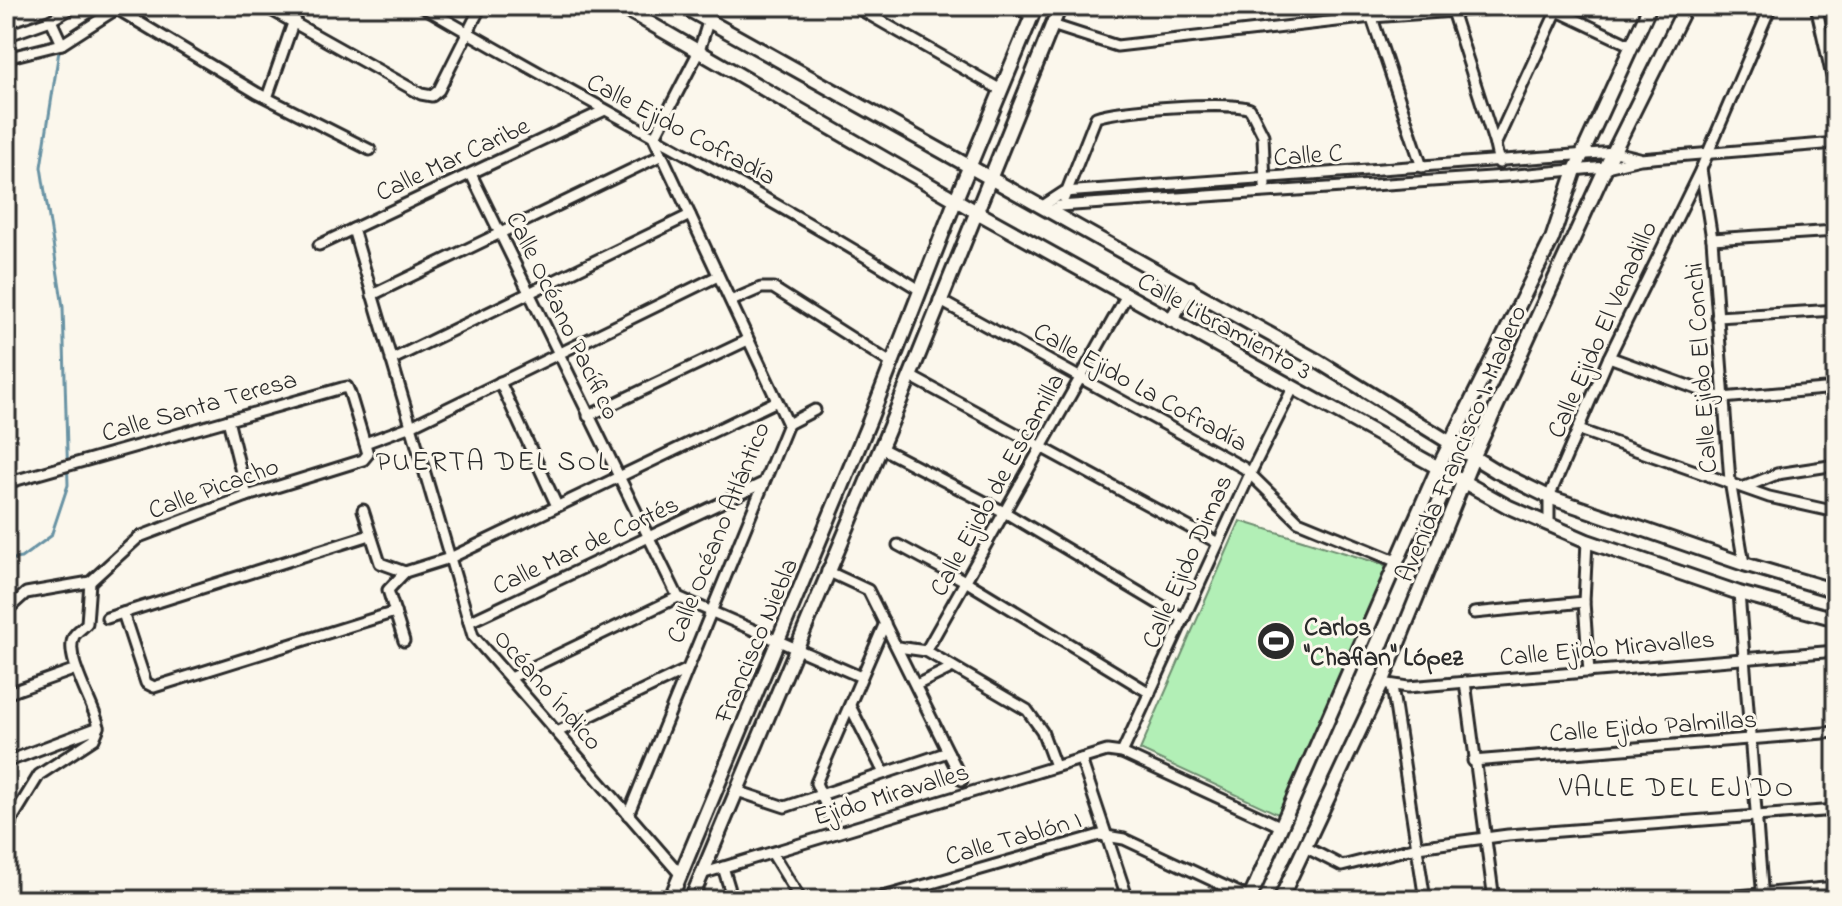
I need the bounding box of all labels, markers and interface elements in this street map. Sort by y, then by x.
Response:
street label: Calle Ejido Cofradía [579,65,782,197]
street label: Calle Mar Caribe [370,108,537,213]
street label: Calle C [1272,136,1344,178]
street label: Calle Océano Pacífico [494,206,628,427]
street label: Calle Ejido El Venadillo [1539,215,1669,445]
street label: Calle Ejido El Conchi [1677,261,1729,474]
street label: Calle Libramiento 3 [1129,264,1318,391]
street label: Avenida Francisco I. Madero [1387,300,1538,588]
street label: Calle Ejido La Cofradía [1025,314,1254,463]
street label: Calle Santa Teresa [98,362,302,454]
street label: Calle Ejido de Escamilla [921,367,1076,604]
street label: Calle Océano Atlántico [658,417,782,650]
district label: PUERTA DEL SOL [376,443,610,484]
street label: Calle Picacho [143,449,285,531]
street label: Calle Ejido Dimas [1133,469,1244,655]
street label: Calle Mar de Cortés [487,487,686,607]
street label: Francisco Niebla [706,553,810,730]
place label: Carlos "Chaflan" López [1303,610,1464,678]
sports icon: Carlos "Chaflan" López [1255,620,1297,662]
street label: Océano Índico [483,622,610,760]
street label: Calle Ejido Miravalles [1498,622,1716,678]
street label: Calle Ejido Palmillas [1548,702,1758,754]
street label: Ejido Miravalles [810,754,974,838]
district label: VALLE DEL EJIDO [1558,769,1795,810]
street label: Calle Tablón I [941,802,1087,877]

